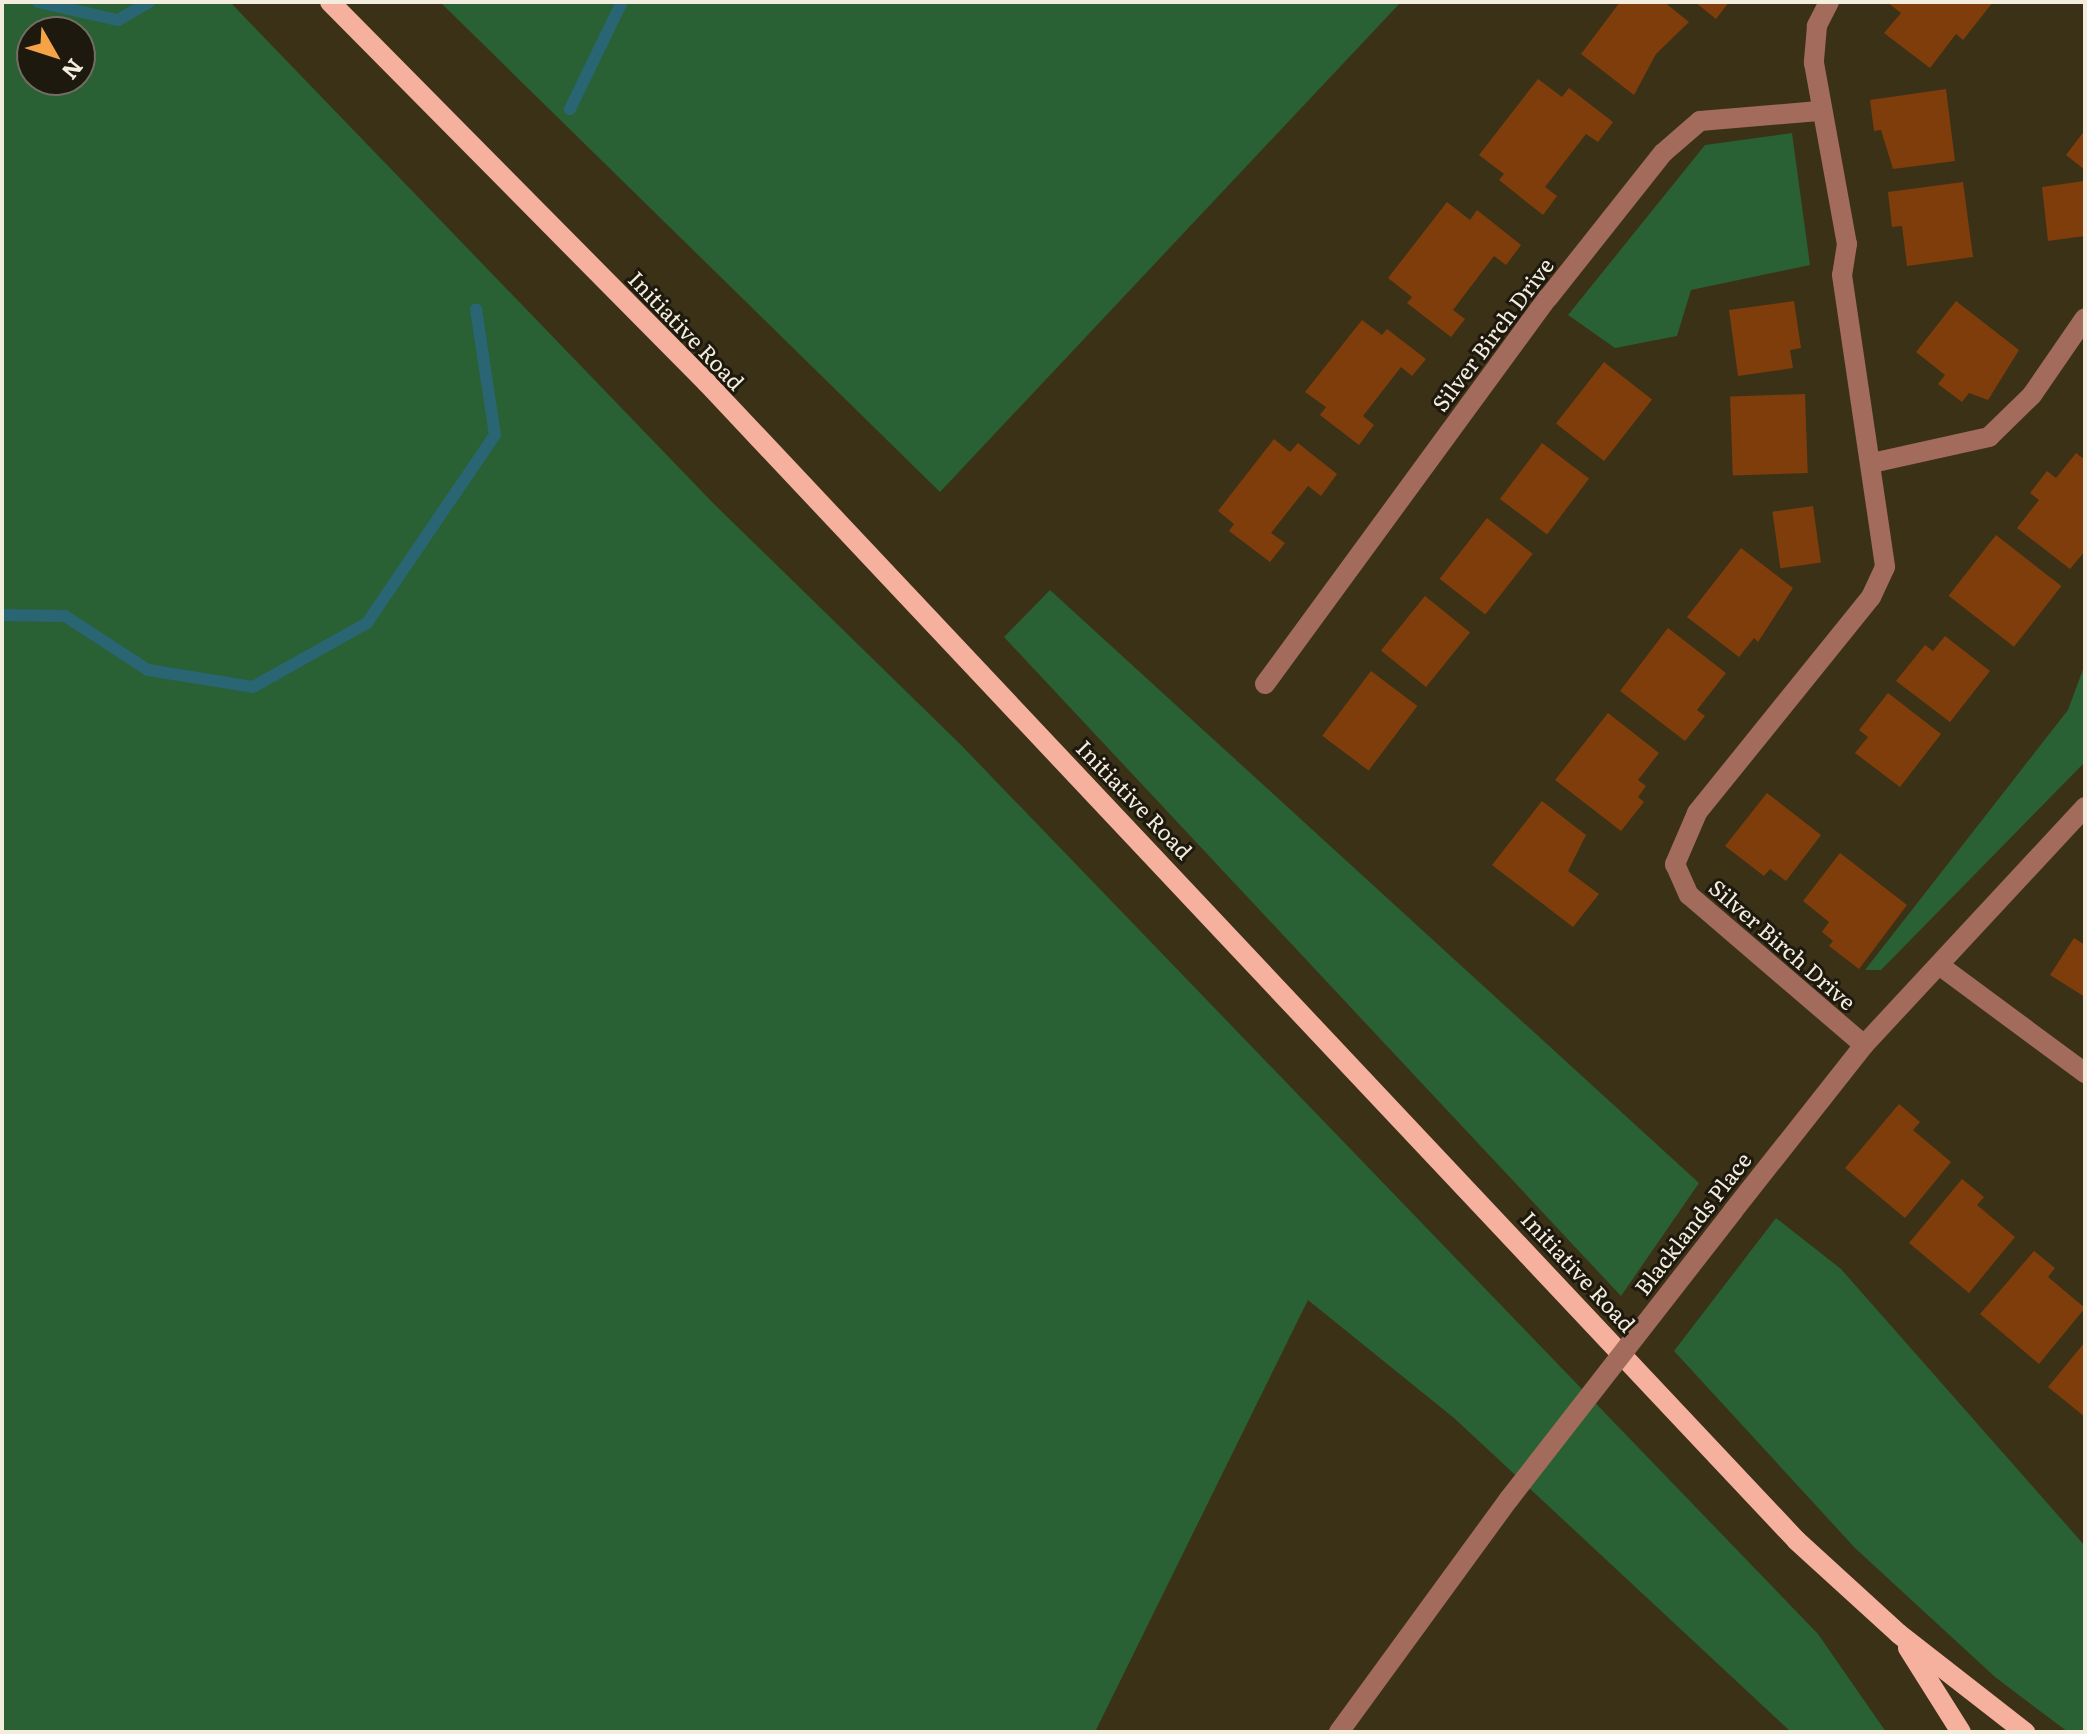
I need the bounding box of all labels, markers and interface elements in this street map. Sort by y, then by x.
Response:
north arrow [16,16,96,96]
text: N [55,53,92,88]
street label: Silver Birch Drive [1426,252,1558,416]
street label: Initiative Road [624,265,750,395]
street label: Initiative Road [1072,734,1198,864]
street label: Silver Birch Drive [1704,873,1862,1015]
street label: Blacklands Place [1628,1146,1756,1300]
street label: Initiative Road [1517,1205,1641,1337]

